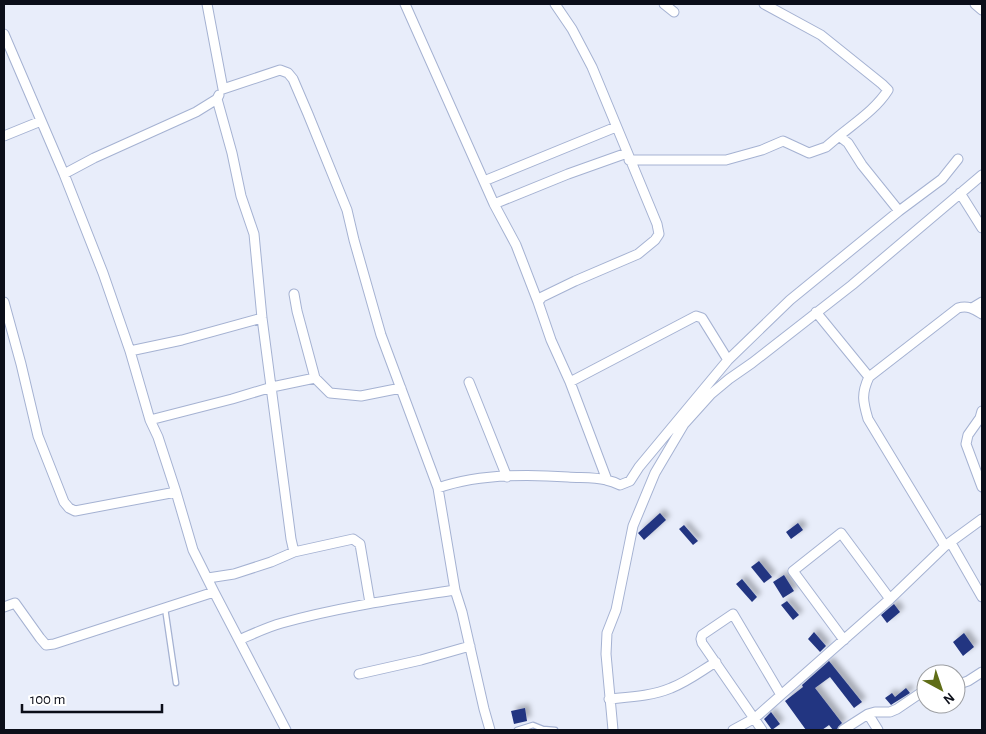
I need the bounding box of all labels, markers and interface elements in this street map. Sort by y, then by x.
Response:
north arrow [916,664,966,714]
scale bar [22,682,162,714]
text: N [940,690,957,707]
text: 100 m [30,692,65,707]

